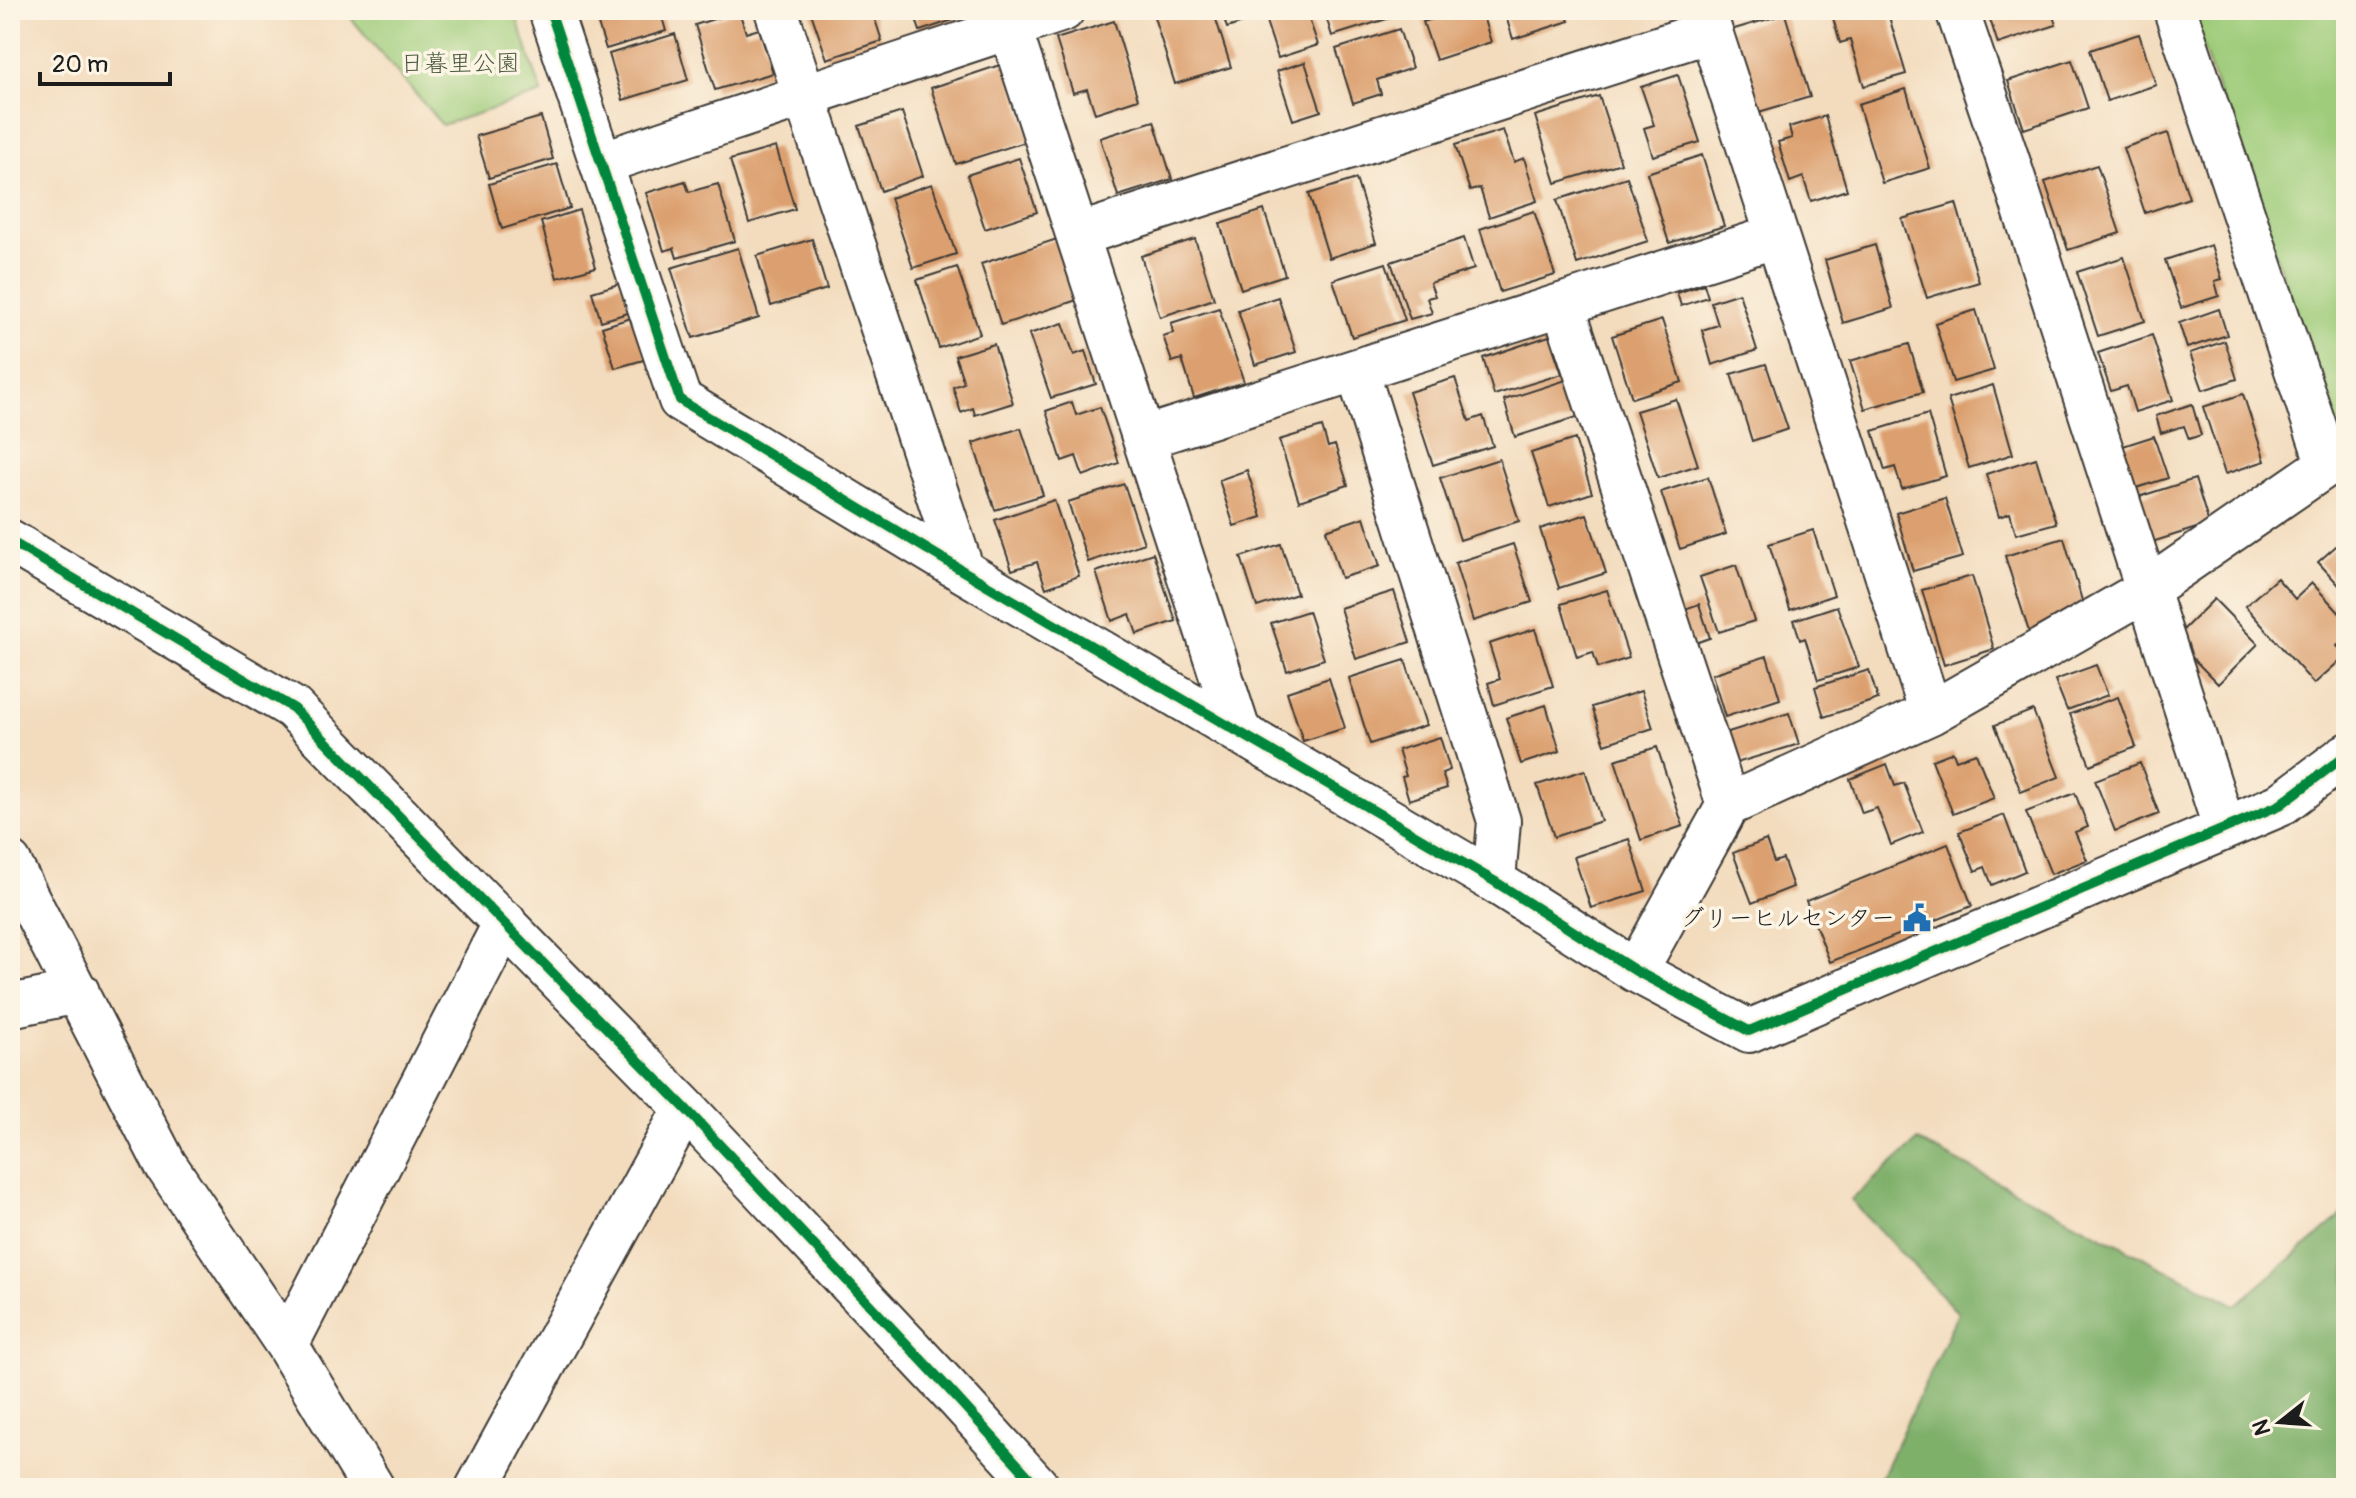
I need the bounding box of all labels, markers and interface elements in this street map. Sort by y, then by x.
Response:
scale bar [40,36,170,86]
park label: 日暮里公園 [400,49,520,78]
text: 20 m [52,50,108,79]
public building icon: グリーヒルセンター [1902,903,1932,933]
place label: グリーヒルセンター [1680,904,1895,933]
north arrow [2240,1382,2320,1462]
text: N [2246,1416,2277,1439]

